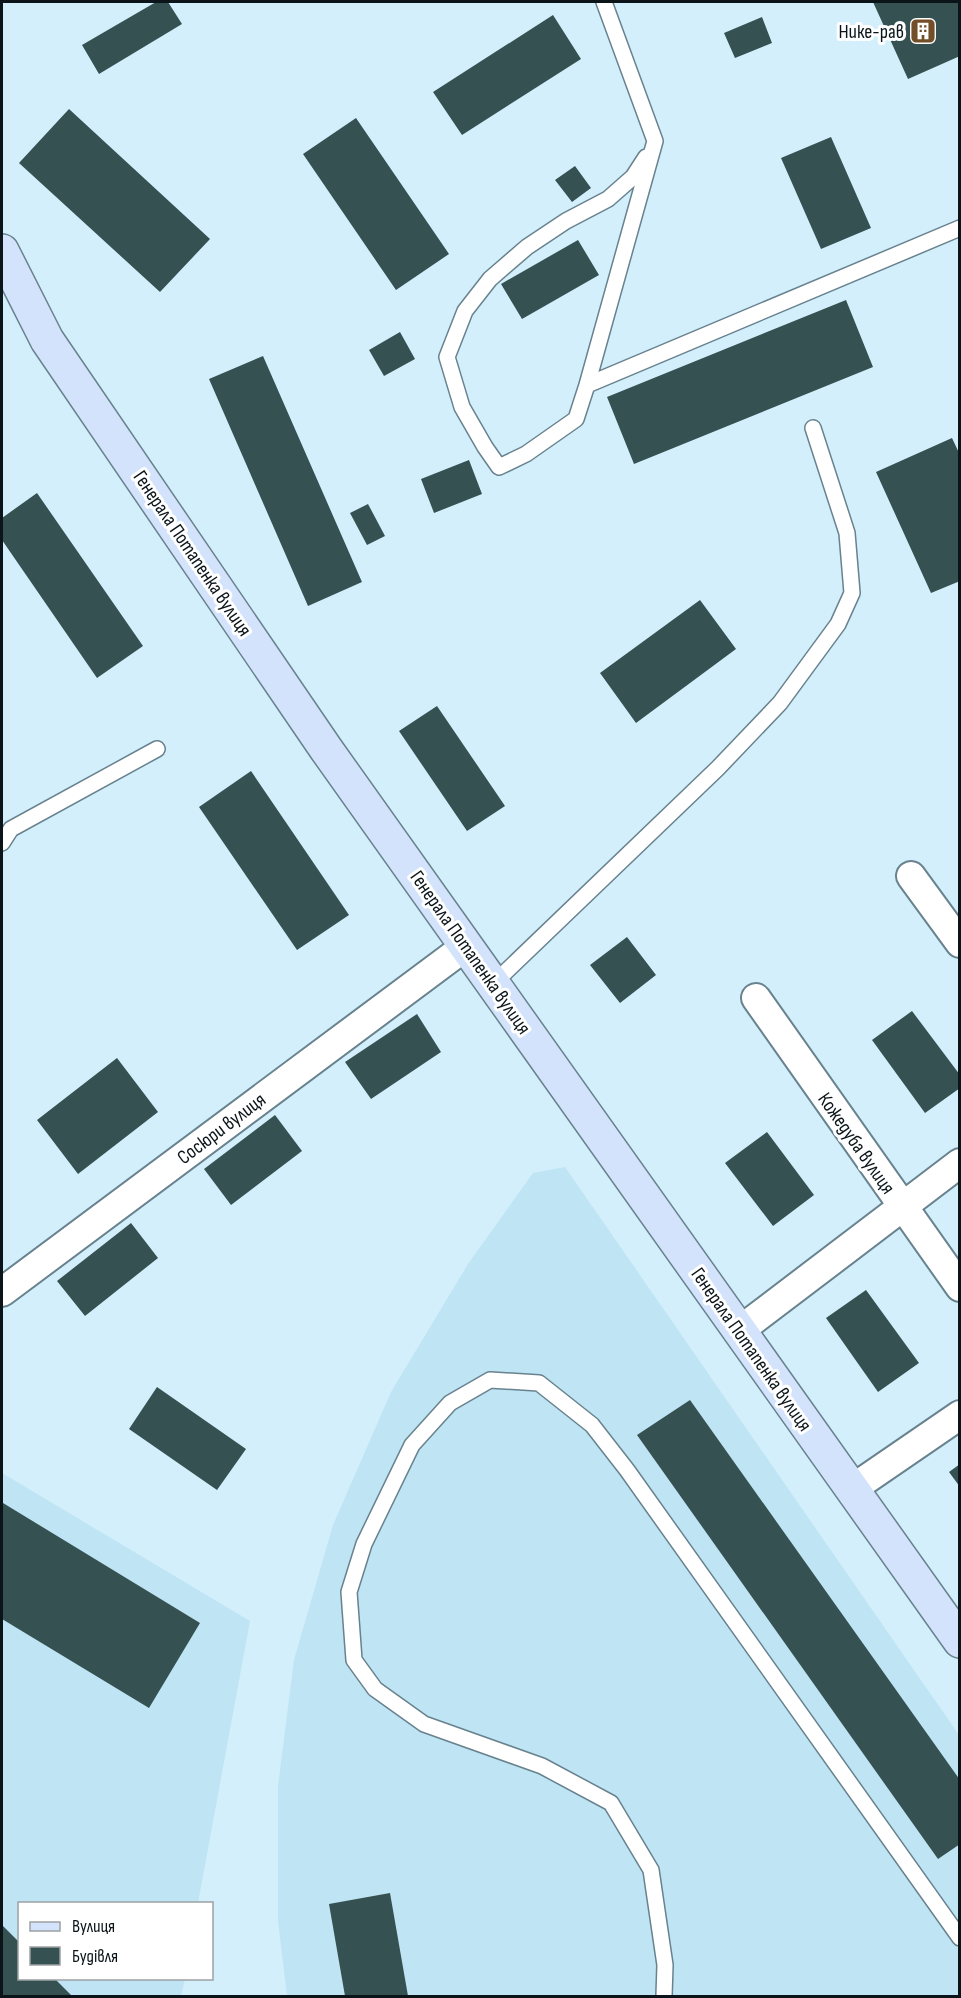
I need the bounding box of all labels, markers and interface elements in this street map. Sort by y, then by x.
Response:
building icon: Нике-рав [908,16,938,46]
place label: Нике-рав [838,20,904,44]
street label: Генерала Потапенка вулиця [128,466,256,641]
street label: Генерала Потапенка вулиця [405,866,536,1039]
street label: Сосюри вулиця [173,1088,271,1170]
street label: Кожедуба вулиця [812,1088,900,1199]
street label: Генерала Потапенка вулиця [686,1263,817,1436]
legend [18,1902,213,1980]
text: Вулиця [72,1916,115,1937]
text: Будівля [72,1946,118,1967]

